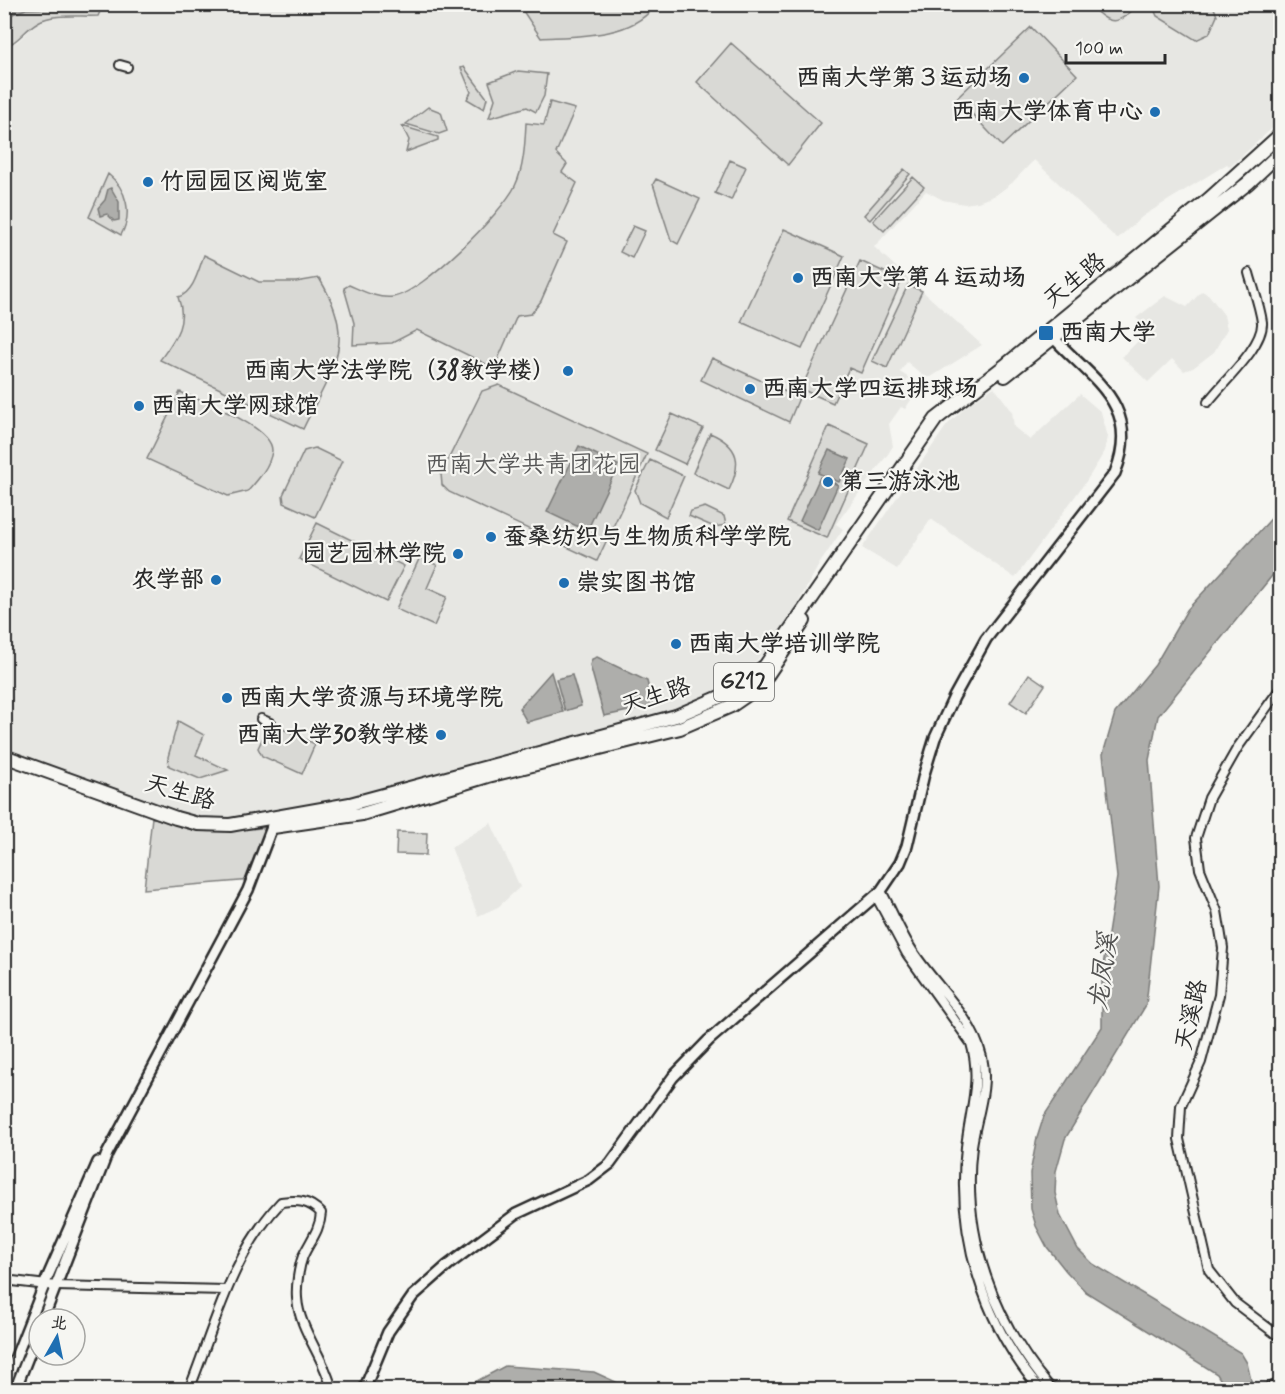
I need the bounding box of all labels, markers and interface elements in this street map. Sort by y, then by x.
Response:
scale bar [1066,27,1165,65]
text: 100 m [1075,37,1123,61]
place label: 西南大学第３运动场 [796,63,1012,94]
marker: 西南大学第３运动场 [1017,71,1031,85]
place label: 西南大学体育中心 [951,97,1143,128]
marker: 西南大学体育中心 [1148,105,1162,119]
place label: 竹园园区阅览室 [160,167,328,198]
marker: 竹园园区阅览室 [141,175,155,189]
street label: 天生路 [1037,246,1113,316]
place label: 西南大学第４运动场 [810,263,1026,294]
marker: 西南大学第４运动场 [791,271,805,285]
place label: 西南大学 [1060,318,1156,349]
marker: 西南大学 [1037,324,1055,342]
place label: 西南大学法学院（38教学楼） [244,356,556,387]
marker: 西南大学法学院（38教学楼） [561,364,575,378]
place label: 西南大学四运排球场 [762,374,978,405]
marker: 西南大学四运排球场 [743,382,757,396]
place label: 西南大学网球馆 [151,391,319,422]
marker: 西南大学网球馆 [132,399,146,413]
park label: 西南大学共青团花园 [425,450,641,481]
place label: 第三游泳池 [840,467,960,498]
marker: 第三游泳池 [821,475,835,489]
place label: 蚕桑纺织与生物质科学学院 [503,522,791,553]
marker: 蚕桑纺织与生物质科学学院 [484,530,498,544]
place label: 园艺园林学院 [302,539,446,570]
marker: 园艺园林学院 [451,547,465,561]
place label: 农学部 [132,565,204,596]
place label: 崇实图书馆 [576,568,696,599]
marker: 农学部 [209,573,223,587]
marker: 崇实图书馆 [557,576,571,590]
place label: 西南大学培训学院 [688,629,880,660]
marker: 西南大学培训学院 [669,637,683,651]
road number: G212 [714,663,774,701]
street label: 天生路 [617,671,695,723]
place label: 西南大学资源与环境学院 [239,683,503,714]
marker: 西南大学资源与环境学院 [220,691,234,705]
place label: 西南大学30教学楼 [236,720,429,751]
marker: 西南大学30教学楼 [434,728,448,742]
street label: 天生路 [141,768,219,818]
water label: 龙凤溪 [1082,929,1127,1013]
street label: 天溪路 [1169,976,1215,1054]
north arrow [27,1307,87,1367]
text: 北 [50,1312,69,1335]

